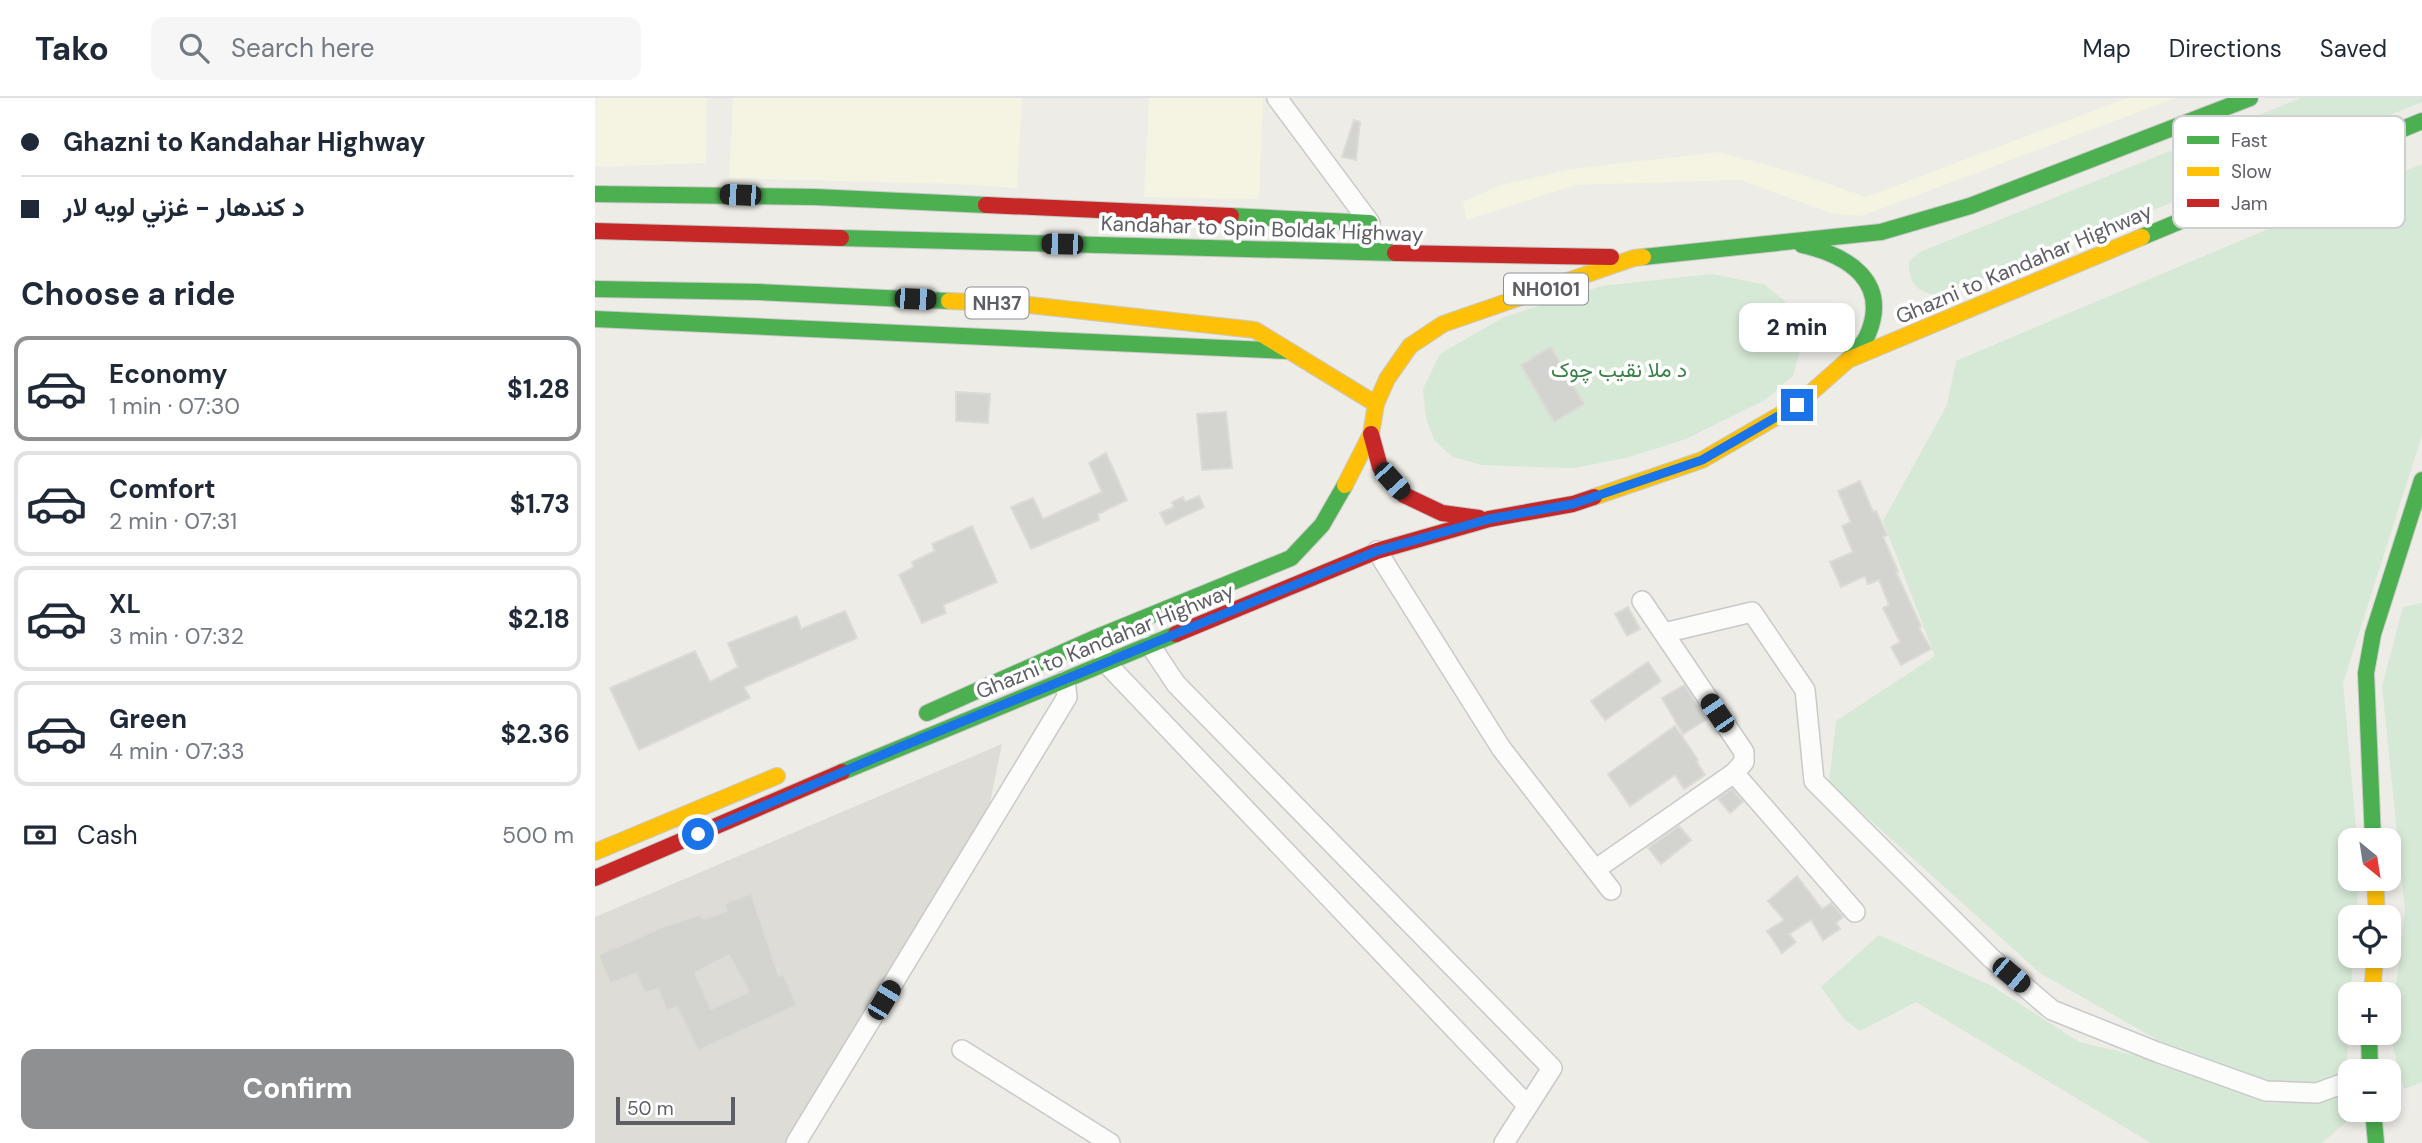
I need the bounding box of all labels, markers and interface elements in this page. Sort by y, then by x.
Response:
search box [151,17,641,80]
text: Tako [35,27,109,70]
icon: search [175,29,213,67]
text: Search here [231,31,374,65]
text: Map [2083,33,2131,64]
text: Directions [2169,33,2282,64]
text: Saved [2320,33,2387,64]
legend [2173,116,2405,228]
text: Ghazni to Kandahar Highway [63,125,425,159]
text: Fast [2231,128,2267,153]
text: Slow [2231,159,2272,184]
car [719,184,762,206]
text: د کندهار - غزني لويه لار [63,190,305,224]
text: Jam [2231,191,2268,216]
street label: Ghazni to Kandahar Highway [1892,197,2157,331]
street label: Kandahar to Spin Boldak Highway [1100,209,1424,249]
car [1041,233,1084,255]
text: Choose a ride [21,273,236,315]
road number: NH0101 [1504,274,1588,304]
car [894,288,937,310]
road number: NH37 [965,288,1029,318]
callout: 2 min [1739,303,1855,352]
text: 2 min [1767,312,1827,342]
park label: د ملا نقيب چوک [1551,356,1687,384]
icon: car [25,357,88,420]
text: Economy [109,357,227,391]
text: $1.28 [507,372,570,406]
route end [1781,389,1813,421]
text: 1 min · 07:30 [109,391,240,421]
car [1371,458,1414,504]
icon: car [25,472,88,535]
text: Comfort [109,472,215,506]
text: $1.73 [510,487,570,521]
text: 2 min · 07:31 [109,506,237,536]
street label: Ghazni to Kandahar Highway [972,576,1238,706]
icon: car [25,587,88,650]
text: XL [109,587,141,621]
text: $2.18 [508,602,570,636]
text: 3 min · 07:32 [109,621,244,651]
car [1697,690,1738,736]
icon: car [25,702,88,765]
text: Green [109,702,187,736]
text: $2.36 [501,717,570,751]
text: 4 min · 07:33 [109,736,245,766]
icon: cash [21,816,59,854]
text: Cash [77,818,138,852]
route start [682,818,714,850]
text: 500 m [502,820,574,850]
north arrow [2338,828,2401,891]
map controls [2338,828,2401,1122]
button: locate [2338,905,2401,968]
car [1989,953,2034,997]
car [865,977,904,1023]
button: + [2338,982,2401,1045]
button: Confirm [21,1049,574,1129]
button: − [2338,1059,2401,1122]
scale bar [616,1094,735,1126]
text: 50 m [627,1096,674,1121]

